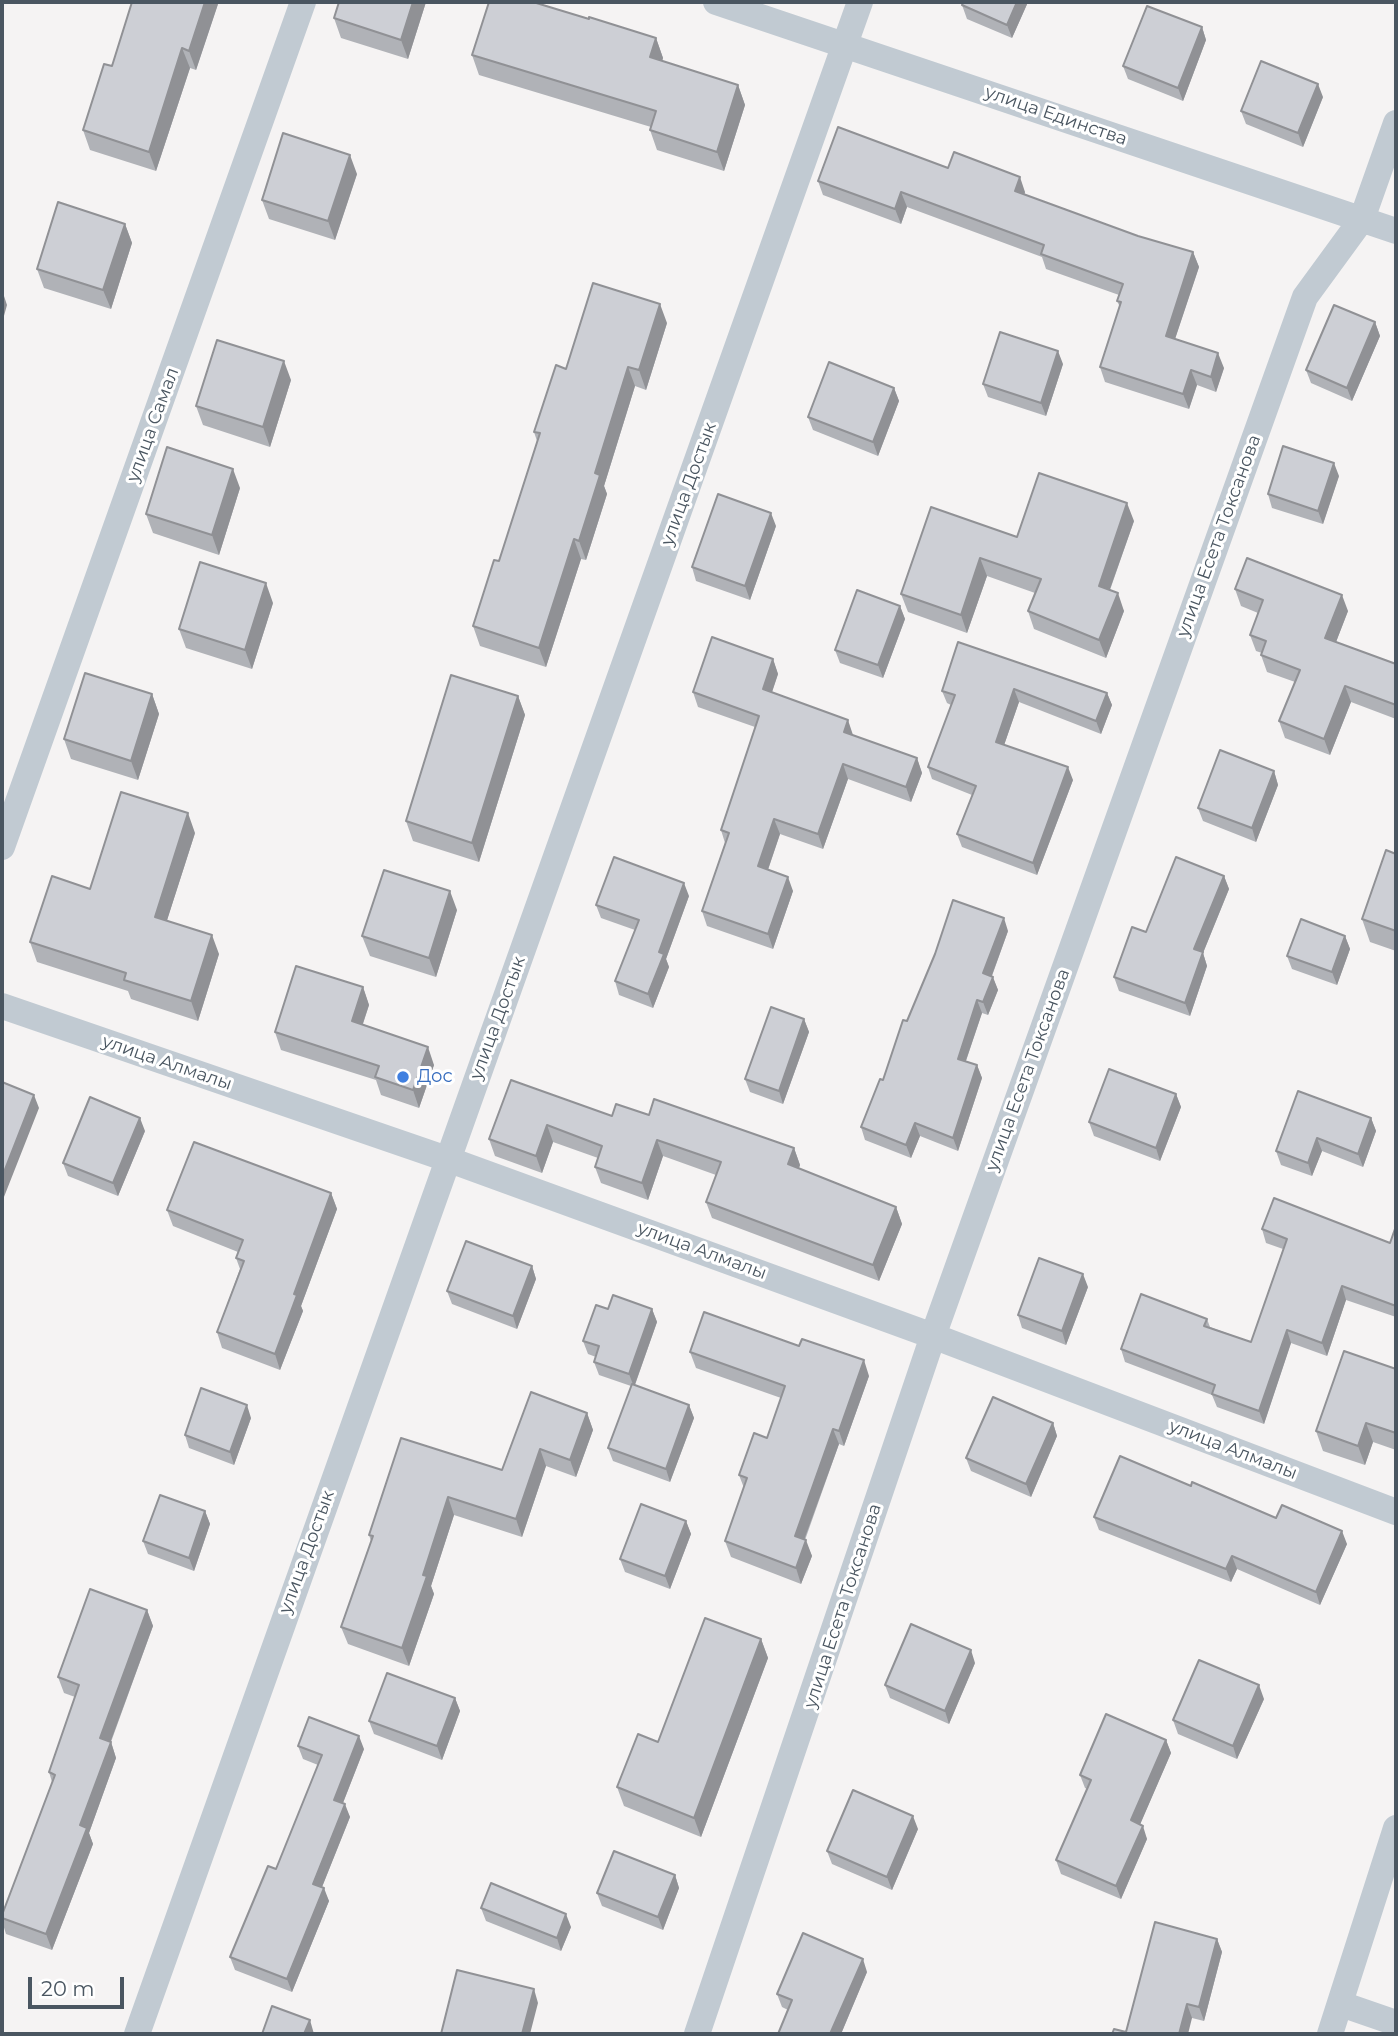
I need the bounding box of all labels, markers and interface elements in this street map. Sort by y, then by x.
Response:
street label: улица Единства [982,82,1130,150]
street label: улица Самал [122,365,184,485]
street label: улица Достык [657,419,721,549]
street label: улица Есета Токсанова [1172,432,1266,640]
street label: улица Достык [466,953,530,1083]
street label: улица Есета Токсанова [981,966,1075,1174]
street label: улица Алмалы [99,1031,235,1095]
place label: Дос [417,1066,453,1088]
marker: Дос [395,1069,411,1085]
street label: улица Алмалы [634,1218,770,1284]
street label: улица Алмалы [1166,1416,1300,1484]
street label: улица Достык [275,1487,339,1617]
street label: улица Есета Токсанова [800,1501,886,1711]
scale bar [32,1962,128,2006]
text: 20 m [41,1976,95,2001]

